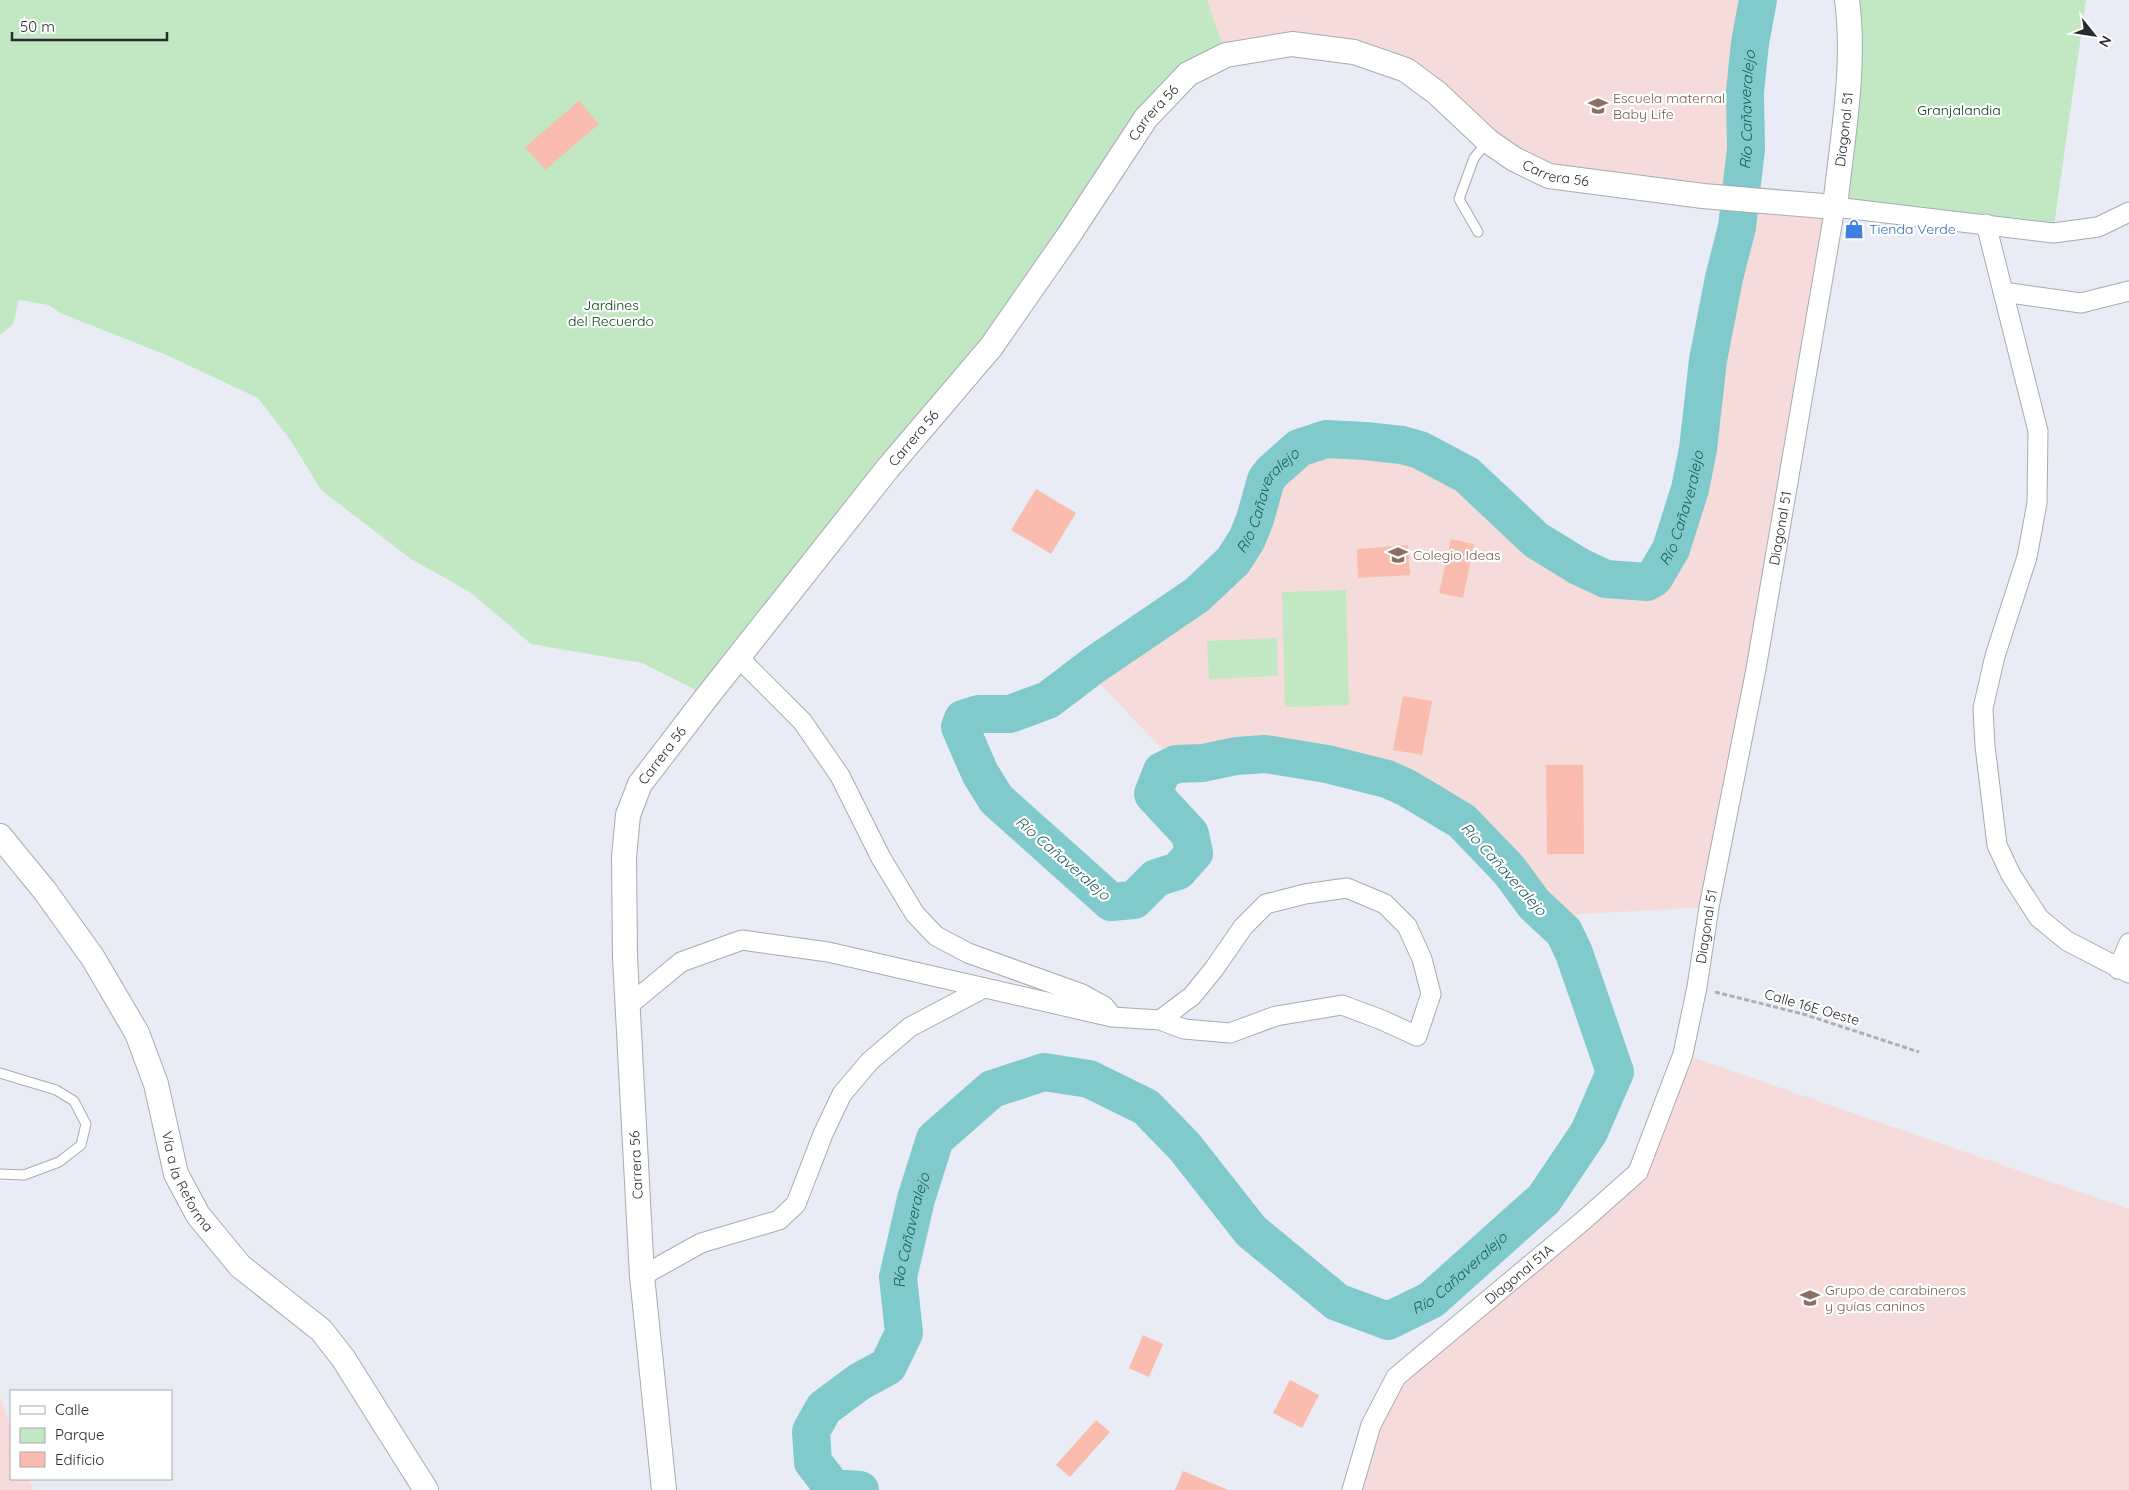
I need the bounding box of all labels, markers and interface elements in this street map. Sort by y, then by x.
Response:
scale bar [12,10,168,42]
north arrow [2069,10,2119,60]
text: 50 m [20,17,55,36]
text: N [2095,33,2116,50]
water label: Río Cañaveralejo [1734,49,1759,170]
street label: Carrera 56 [1124,80,1183,144]
place label: Escuela maternal Baby Life [1613,89,1725,123]
street label: Diagonal 51 [1831,91,1857,168]
school or university icon: Escuela maternal Baby Life [1587,95,1609,117]
park label: Granjalandia [1917,101,2001,119]
street label: Carrera 56 [1519,155,1591,190]
shop icon: Tienda Verde [1843,218,1865,240]
place label: Tienda Verde [1869,220,1956,238]
park label: Jardines del Recuerdo [568,296,654,330]
street label: Carrera 56 [884,406,943,470]
water label: Río Cañaveralejo [1231,443,1303,556]
water label: Río Cañaveralejo [1654,448,1707,569]
street label: Diagonal 51 [1765,490,1795,567]
school or university icon: Colegio Ideas [1387,544,1409,566]
place label: Colegio Ideas [1413,546,1501,564]
street label: Carrera 56 [634,722,690,788]
water label: Río Cañaveralejo [1012,812,1115,905]
water label: Río Cañaveralejo [1457,819,1551,920]
street label: Diagonal 51 [1692,888,1721,965]
street label: Calle 16E Oeste [1762,985,1862,1029]
street label: Vía a la Reforma [158,1129,217,1235]
street label: Carrera 56 [625,1130,647,1200]
water label: Río Cañaveralejo [888,1169,934,1289]
water label: Río Cañaveralejo [1408,1227,1511,1318]
street label: Diagonal 51A [1481,1241,1557,1308]
place label: Grupo de carabineros y guías caninos [1825,1281,1966,1315]
school or university icon: Grupo de carabineros y guías caninos [1799,1287,1821,1309]
legend [10,1390,172,1480]
text: Calle [55,1400,89,1419]
text: Parque [55,1425,105,1444]
text: Edificio [55,1450,104,1469]

